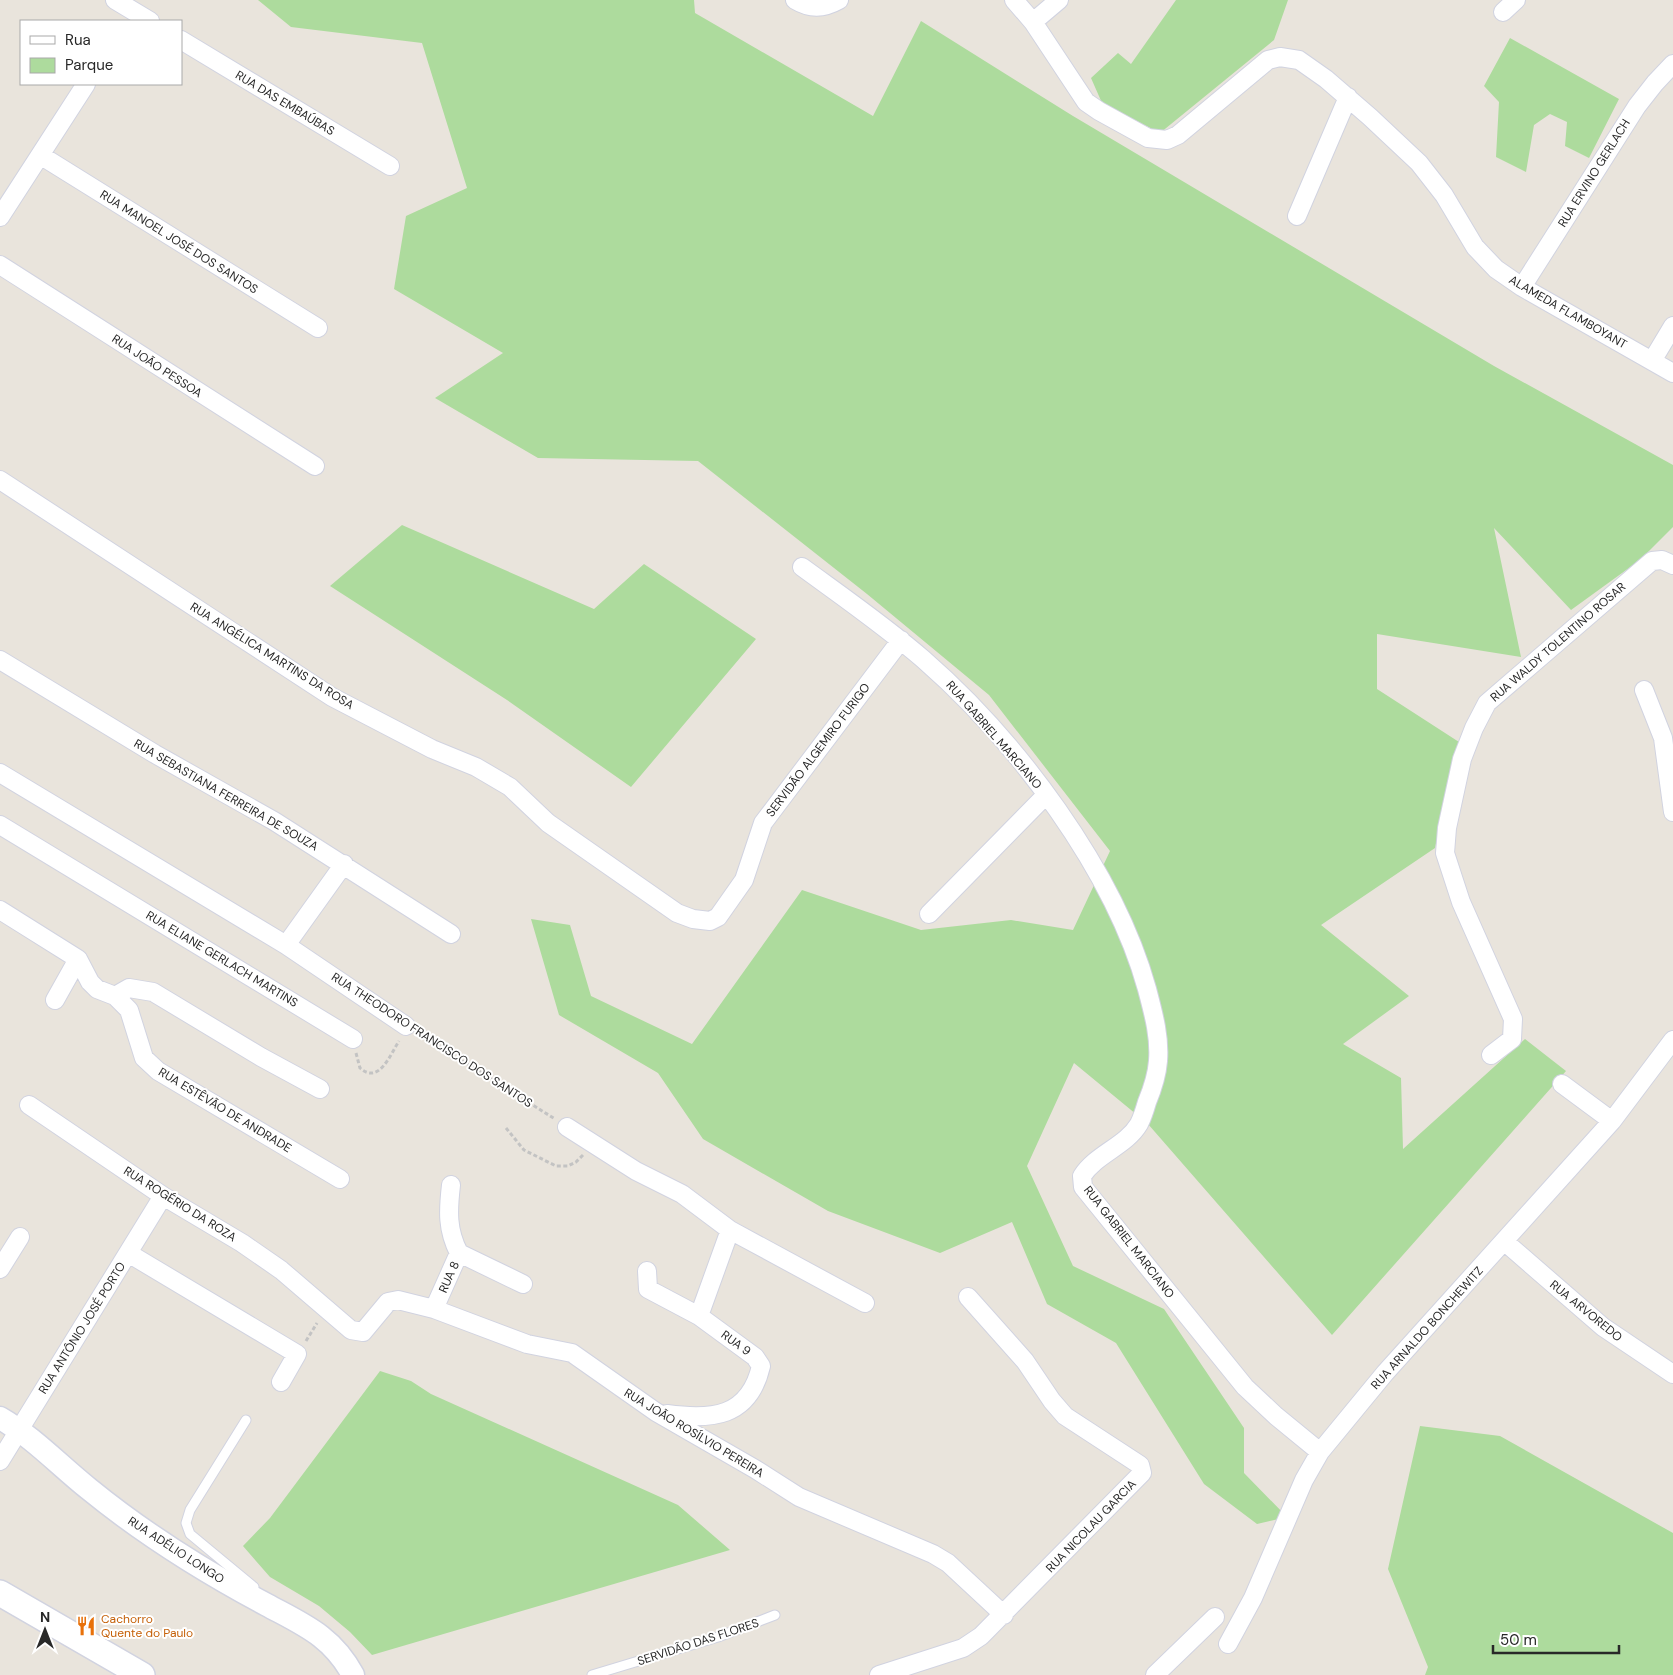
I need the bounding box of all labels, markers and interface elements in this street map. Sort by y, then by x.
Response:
legend [20,20,182,85]
text: Rua [65,30,91,50]
text: Parque [65,55,113,75]
street label: RUA DAS EMBAÚBAS [232,67,338,139]
street label: RUA ERVINO GERLACH [1554,116,1634,230]
street label: RUA MANOEL JOSÉ DOS SANTOS [97,187,261,297]
street label: ALAMEDA FLAMBOYANT [1506,272,1630,353]
street label: RUA JOÃO PESSOA [109,331,205,401]
street label: RUA WALDY TOLENTINO ROSAR [1487,579,1629,705]
street label: RUA ANGÉLICA MARTINS DA ROSA [187,599,357,713]
street label: RUA GABRIEL MARCIANO [943,677,1045,793]
street label: SERVIDÃO ALGEMIRO FURIGO [762,680,874,820]
street label: RUA SEBASTIANA FERREIRA DE SOUZA [131,735,321,855]
street label: RUA ELIANE GERLACH MARTINS [143,907,301,1011]
street label: RUA THEODORO FRANCISCO DOS SANTOS [328,969,536,1111]
street label: RUA ESTÊVÃO DE ANDRADE [156,1064,295,1156]
street label: RUA ROGÉRIO DA ROZA [121,1163,239,1245]
street label: RUA GABRIEL MARCIANO [1080,1183,1178,1301]
street label: RUA ANTÔNIO JOSÉ PORTO [35,1259,129,1397]
street label: RUA 8 [435,1259,463,1295]
street label: RUA ARNALDO BONCHEWITZ [1367,1263,1487,1393]
street label: RUA ARVOREDO [1546,1277,1626,1345]
street label: RUA 9 [718,1327,754,1359]
street label: RUA JOÃO ROSÍLVIO PEREIRA [621,1385,767,1481]
street label: RUA NICOLAU GARCIA [1042,1476,1140,1576]
street label: RUA ADÉLIO LONGO [125,1513,227,1587]
north arrow [20,1605,70,1655]
text: N [40,1608,50,1626]
place label: Cachorro Quente do Paulo [101,1611,193,1641]
restaurant icon: Cachorro Quente do Paulo [75,1615,97,1637]
street label: SERVIDÃO DAS FLORES [635,1615,761,1669]
scale bar [1493,1622,1619,1654]
text: 50 m [1500,1630,1537,1650]

